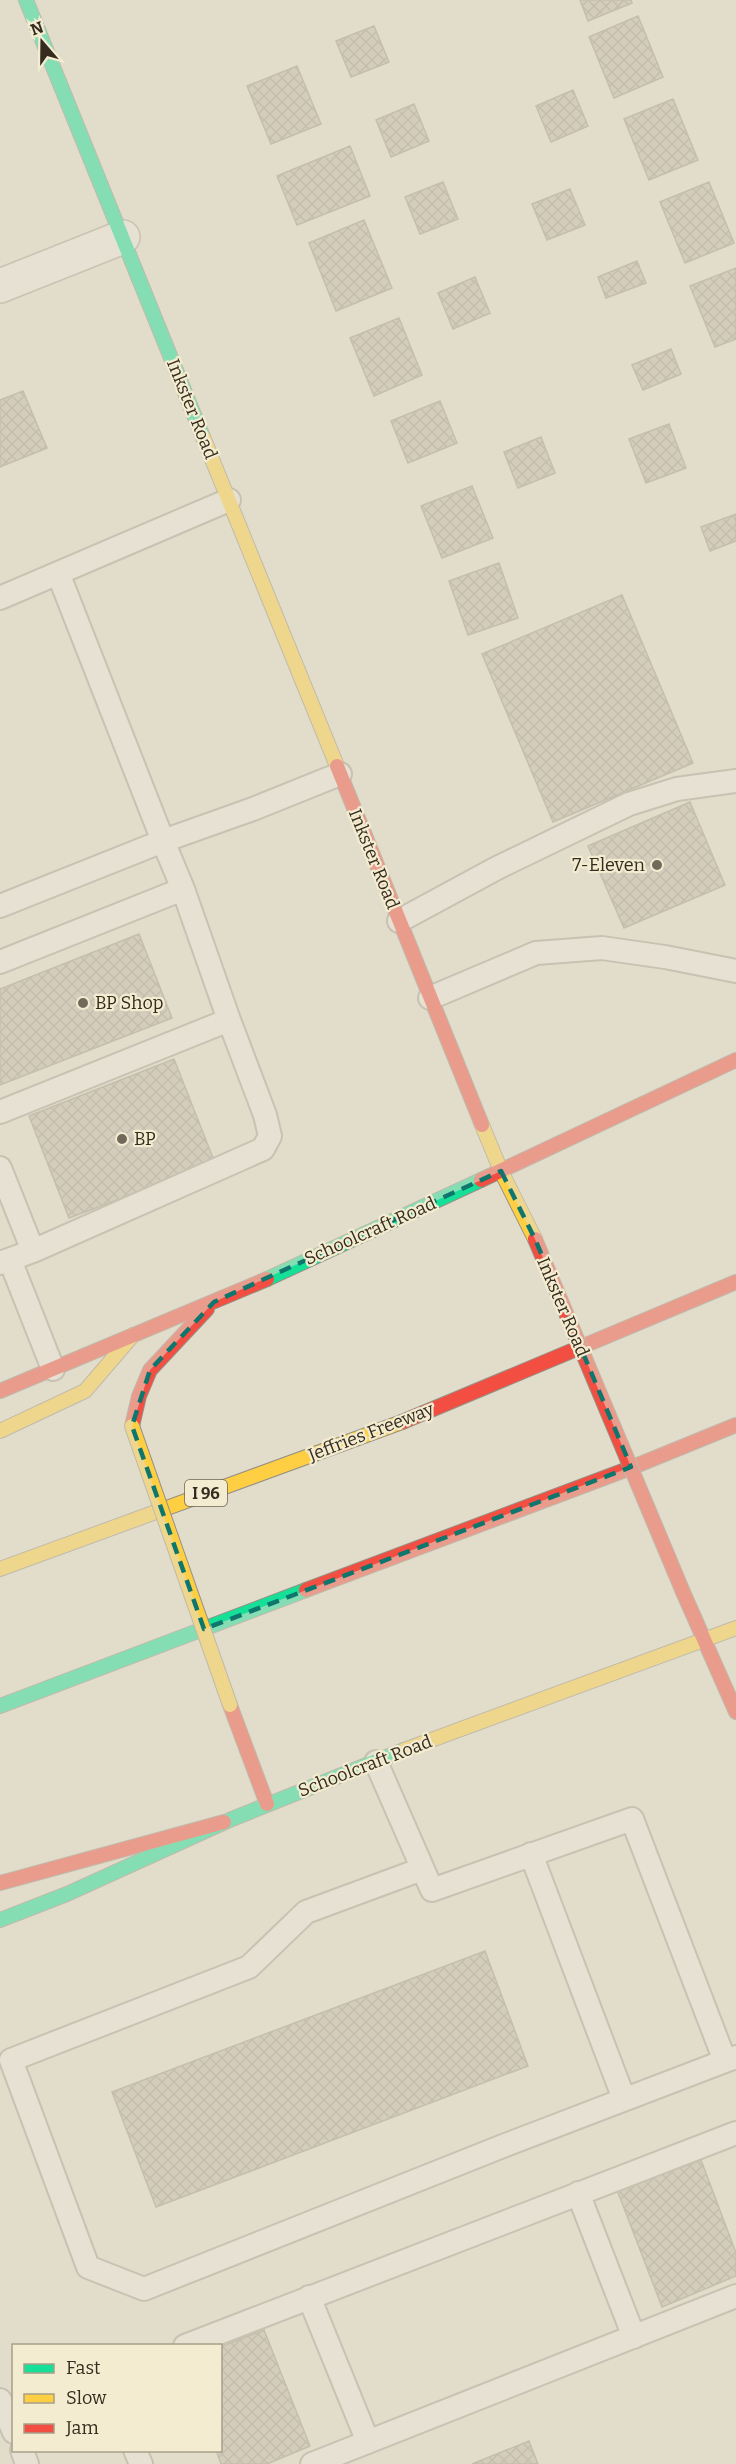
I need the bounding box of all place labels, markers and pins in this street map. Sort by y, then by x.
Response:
place label: 7-Eleven [572,854,646,876]
marker: 7-Eleven [650,858,664,872]
place label: BP Shop [95,992,164,1014]
marker: BP Shop [76,996,90,1010]
place label: BP [134,1128,156,1150]
marker: BP [115,1132,129,1146]

